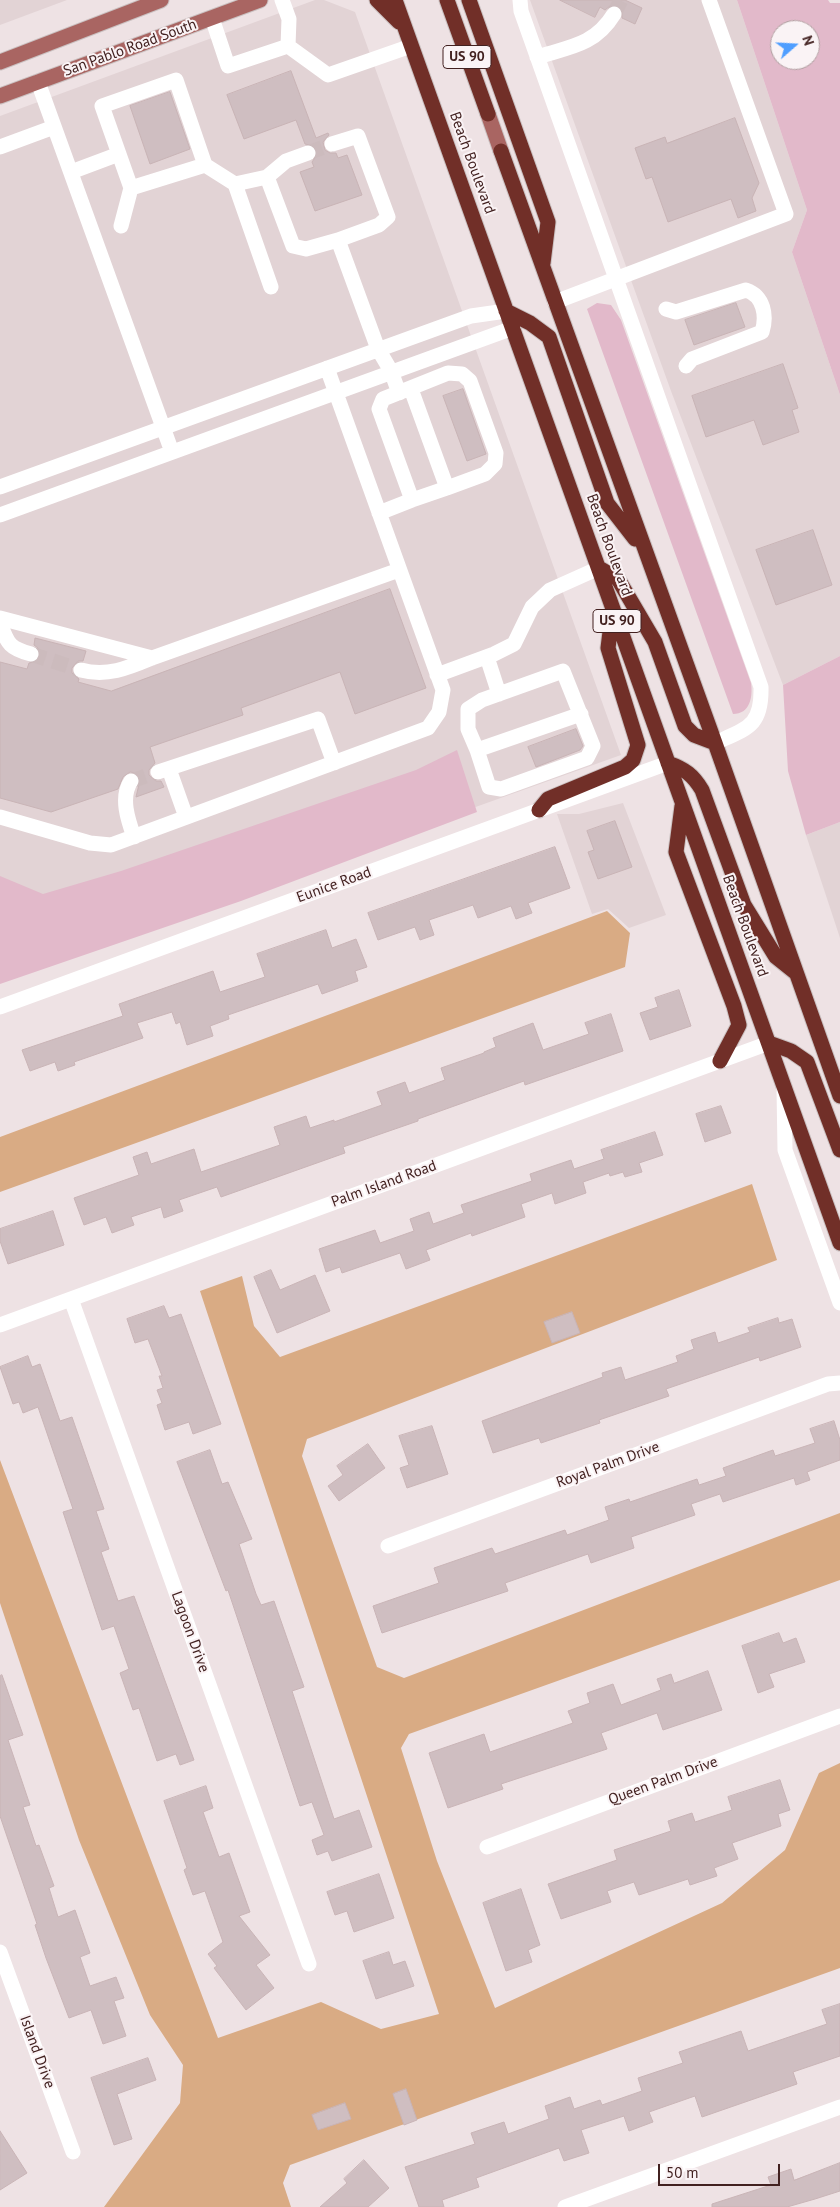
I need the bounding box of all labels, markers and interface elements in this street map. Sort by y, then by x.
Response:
street label: San Pablo Road South [61,16,199,80]
north arrow [770,20,820,70]
text: N [798,33,818,48]
road number: US 90 [443,46,491,68]
street label: Beach Boulevard [445,110,499,216]
street label: Beach Boulevard [582,492,636,598]
road number: US 90 [593,610,641,632]
street label: Eunice Road [294,863,374,907]
street label: Beach Boulevard [718,873,772,979]
street label: Palm Island Road [329,1157,439,1211]
street label: Royal Palm Drive [554,1438,662,1492]
street label: Lagoon Drive [167,1589,213,1675]
street label: Queen Palm Drive [606,1753,720,1809]
street label: Island Drive [15,2013,59,2091]
scale bar [660,2154,782,2186]
text: 50 m [666,2163,699,2182]

